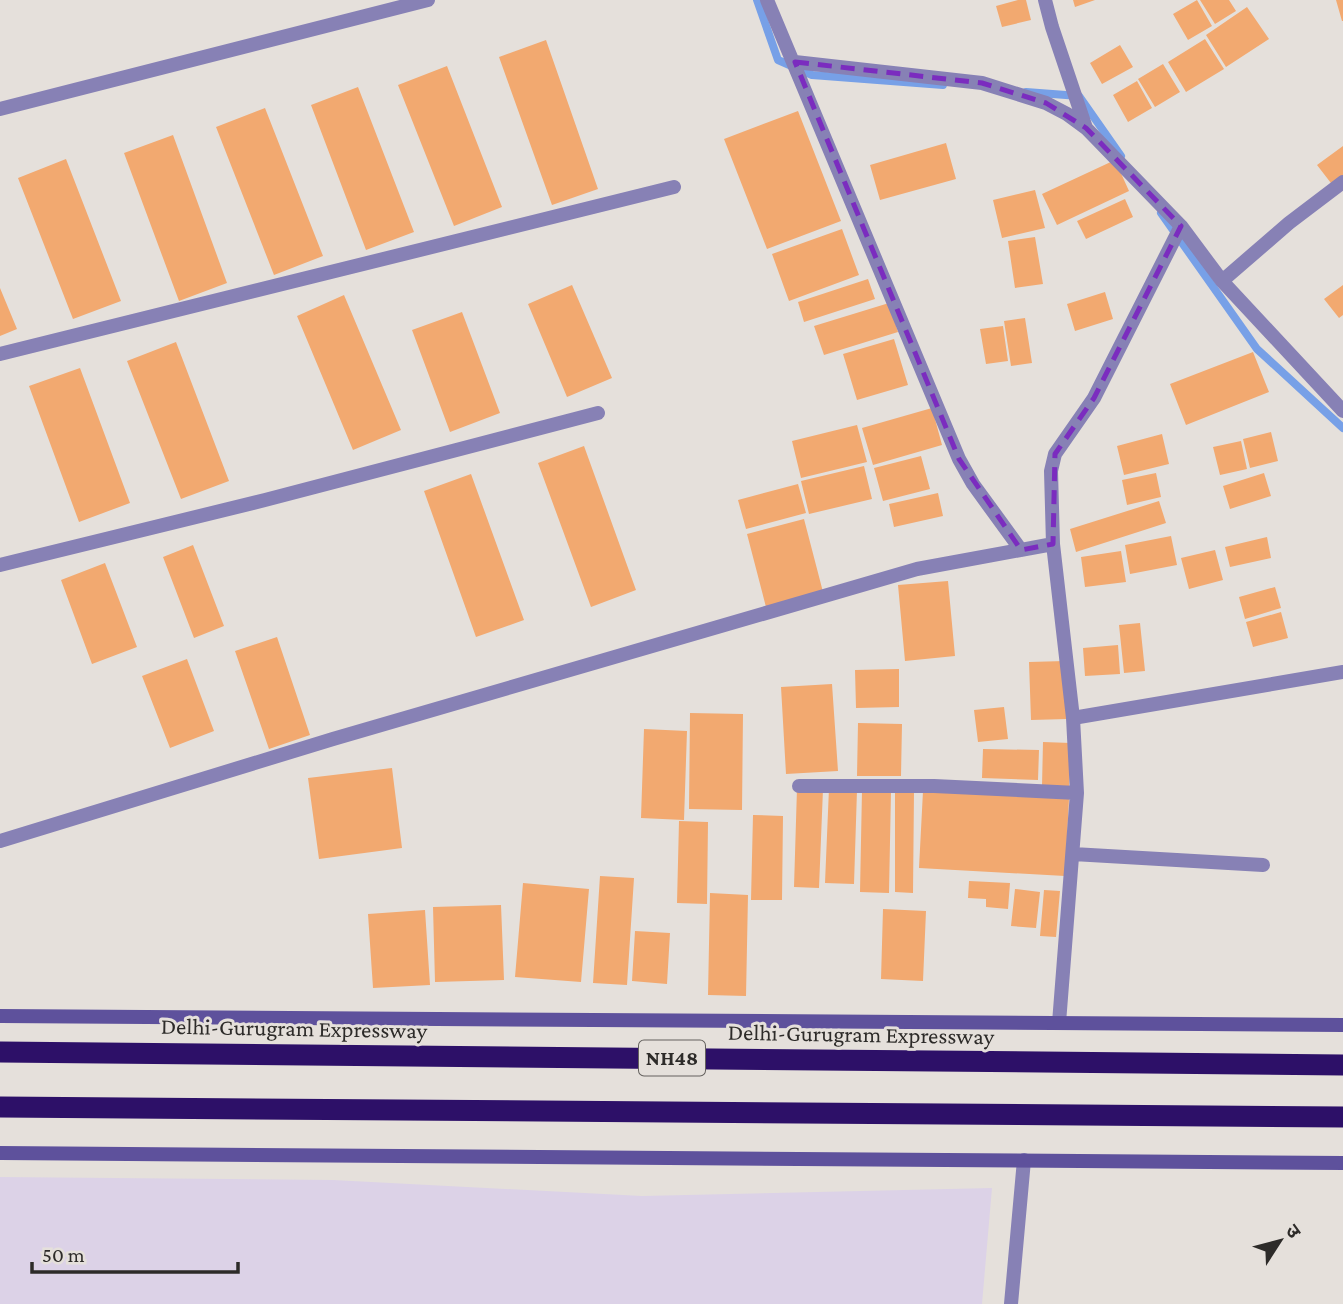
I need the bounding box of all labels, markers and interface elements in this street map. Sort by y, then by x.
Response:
street label: Delhi-Gurugram Expressway [161,1013,428,1043]
street label: Delhi-Gurugram Expressway [728,1019,995,1049]
road number: NH48 [639,1040,705,1076]
north arrow [1245,1206,1315,1276]
text: उ [1282,1221,1306,1243]
scale bar [32,1230,238,1274]
text: 50 m [42,1243,85,1267]

